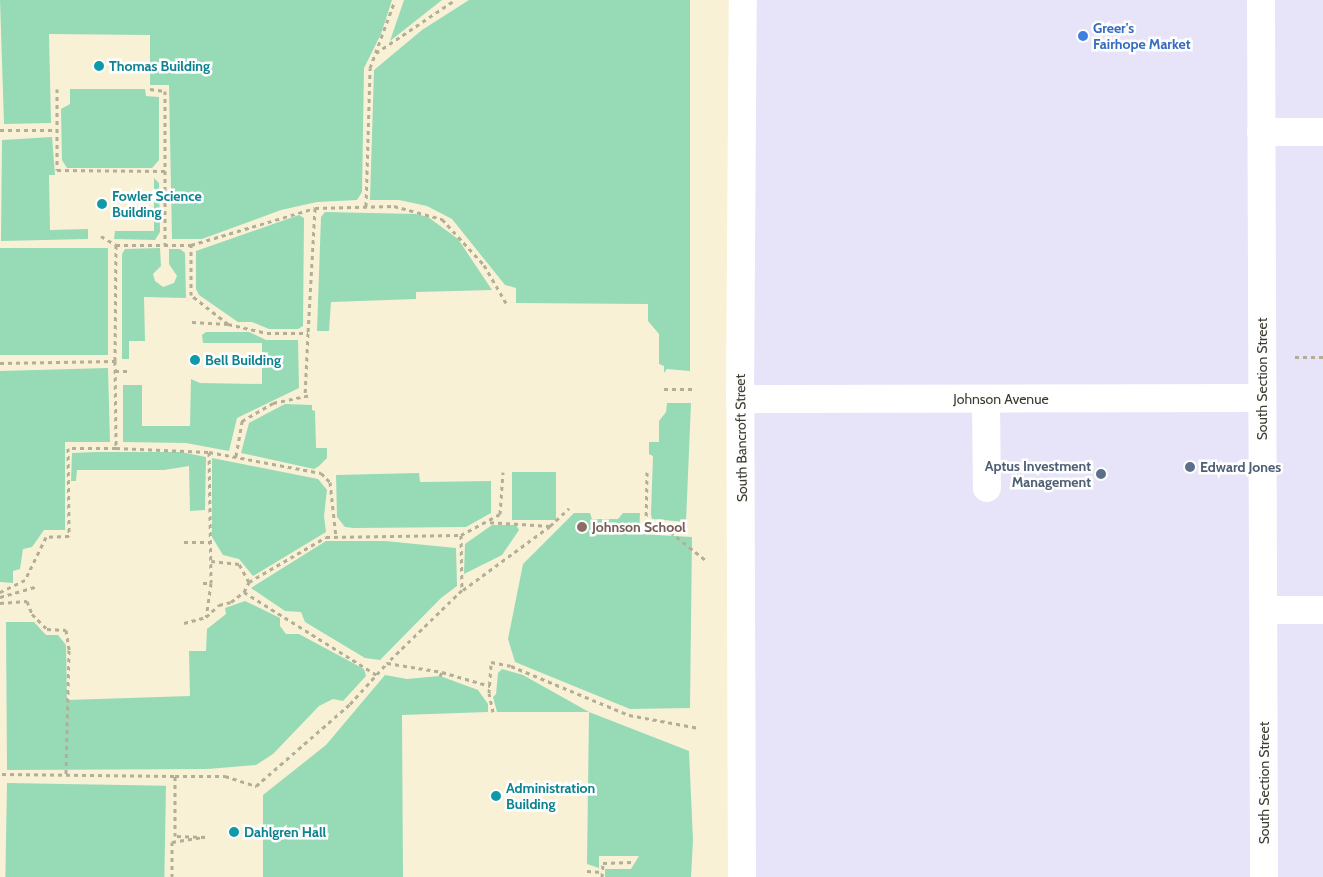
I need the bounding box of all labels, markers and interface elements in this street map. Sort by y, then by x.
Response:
place label: Greer's Fairhope Market [1093,20,1191,52]
marker: Greer's Fairhope Market [1077,30,1089,42]
place label: Thomas Building [109,58,210,74]
marker: Thomas Building [93,60,105,72]
place label: Fowler Science Building [112,188,202,220]
marker: Fowler Science Building [96,198,108,210]
street label: South Section Street [1254,318,1270,440]
place label: Bell Building [205,352,281,368]
marker: Bell Building [189,354,201,366]
street label: South Bancroft Street [731,374,751,502]
street label: Johnson Avenue [953,391,1049,407]
place label: Aptus Investment Management [985,458,1091,491]
place label: Edward Jones [1200,459,1281,475]
marker: Edward Jones [1184,461,1196,473]
marker: Aptus Investment Management [1095,468,1107,480]
place label: Johnson School [592,519,686,535]
marker: Johnson School [576,521,588,533]
street label: South Section Street [1256,722,1272,844]
place label: Administration Building [506,780,595,812]
marker: Administration Building [490,790,502,802]
place label: Dahlgren Hall [244,824,326,840]
marker: Dahlgren Hall [228,826,240,838]

